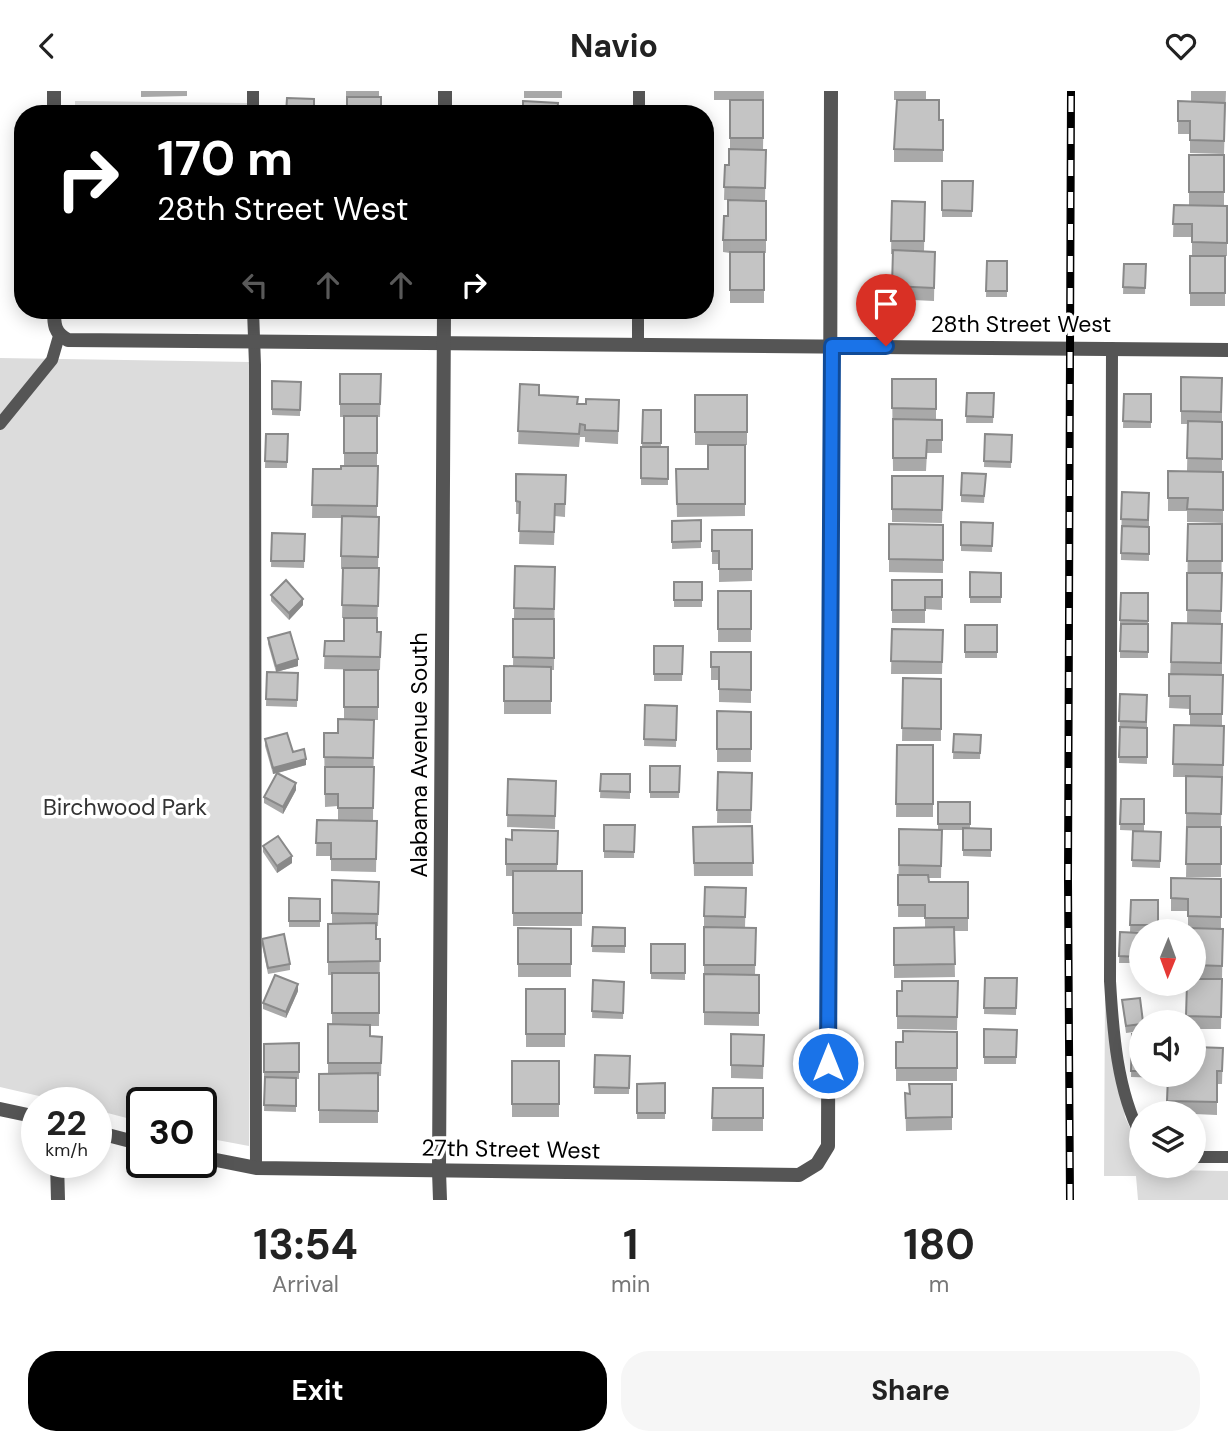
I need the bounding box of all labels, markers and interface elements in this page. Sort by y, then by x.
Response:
text: Navio [570,25,658,67]
icon: back [28,27,66,65]
icon: heart [1162,27,1200,65]
text: 170 m [157,126,293,190]
icon: right [42,133,133,224]
text: 28th Street West [157,188,408,230]
icon: left [236,266,274,304]
icon: ahead [309,266,347,304]
icon: ahead [382,266,420,304]
icon: right [455,266,493,304]
pin [856,274,916,346]
icon: arrive [867,285,905,323]
street label: 28th Street West [931,309,1111,339]
street label: Alabama Avenue South [404,632,434,878]
park label: Birchwood Park [43,792,208,822]
north arrow [1129,919,1206,996]
map controls [1129,919,1206,1178]
button: sound [1129,1010,1206,1087]
position arrow [791,1026,865,1100]
speed limit sign: 30 [126,1087,217,1178]
text: 22 [46,1100,87,1146]
button: layers [1129,1101,1206,1178]
street label: 27th Street West [421,1132,601,1166]
text: km/h [45,1138,88,1162]
text: 13:54 [253,1217,358,1272]
text: 1 [623,1217,638,1272]
text: 180 [903,1217,975,1272]
text: Arrival [272,1269,339,1299]
text: min [611,1269,650,1299]
text: m [929,1269,949,1299]
button: Exit [28,1351,607,1431]
button: Share [621,1351,1200,1431]

